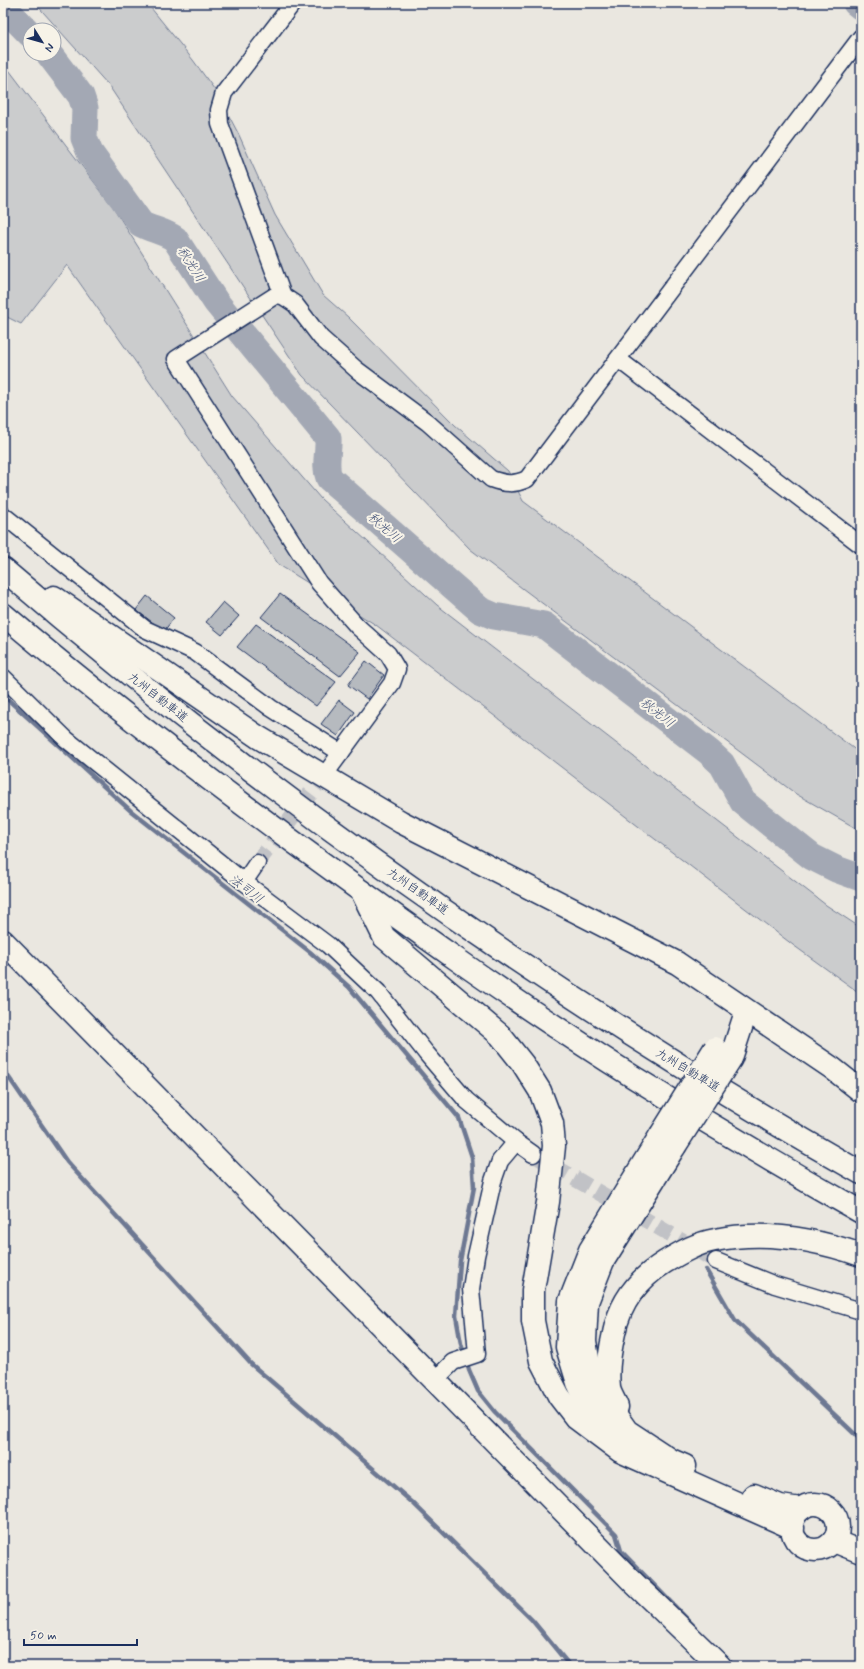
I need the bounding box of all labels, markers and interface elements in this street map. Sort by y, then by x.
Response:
north arrow [22,22,62,62]
text: N [41,40,57,55]
water label: 秋光川 [173,244,208,286]
water label: 秋光川 [364,509,404,547]
street label: 九州自動車道 [124,669,191,726]
water label: 秋光川 [636,694,678,732]
street label: 九州自動車道 [383,865,452,919]
water label: 法司川 [225,870,267,908]
street label: 九州自動車道 [652,1045,722,1096]
scale bar [24,1621,137,1647]
text: 50 m [30,1628,57,1644]

